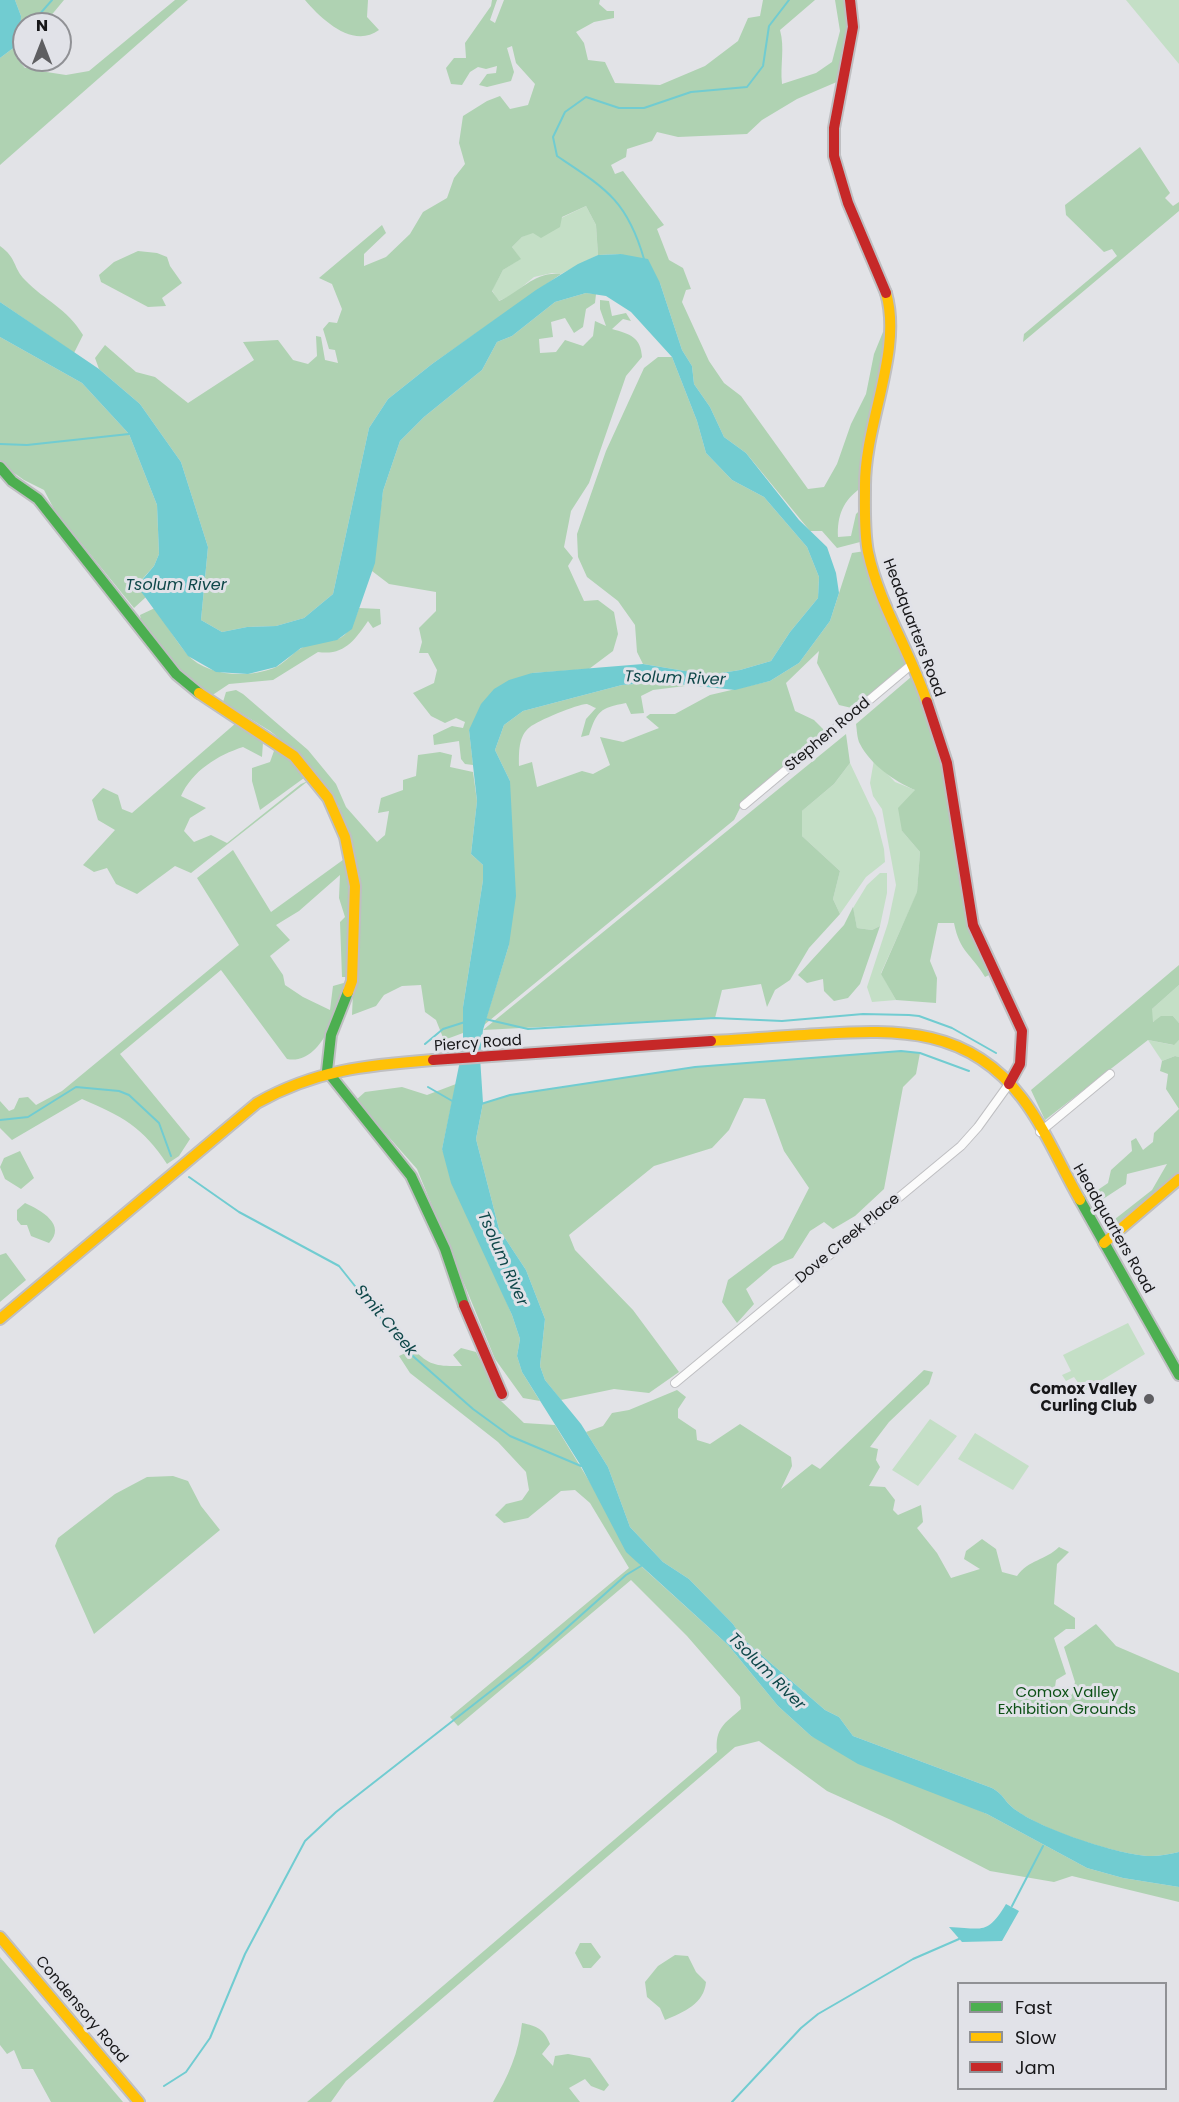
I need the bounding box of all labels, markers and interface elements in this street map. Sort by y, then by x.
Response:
north arrow [12,12,72,72]
text: N [36,14,48,37]
street label: Headquarters Road [878,556,948,700]
water label: Tsolum River [125,576,227,596]
water label: Tsolum River [624,668,726,690]
street label: Stephen Road [782,694,874,776]
street label: Piercy Road [434,1032,522,1056]
street label: Headquarters Road [1069,1161,1157,1297]
street label: Dove Creek Place [792,1190,904,1288]
water label: Tsolum River [473,1209,531,1309]
water label: Smit Creek [350,1282,420,1360]
place label: Comox Valley Curling Club [1030,1381,1137,1416]
marker: Comox Valley Curling Club [1142,1392,1156,1406]
water label: Tsolum River [723,1629,809,1715]
park label: Comox Valley Exhibition Grounds [998,1684,1136,1719]
street label: Condensory Road [31,1953,131,2067]
legend [957,1982,1167,2090]
text: Fast [1015,1995,1052,2020]
text: Slow [1015,2025,1056,2050]
text: Jam [1015,2055,1055,2080]

